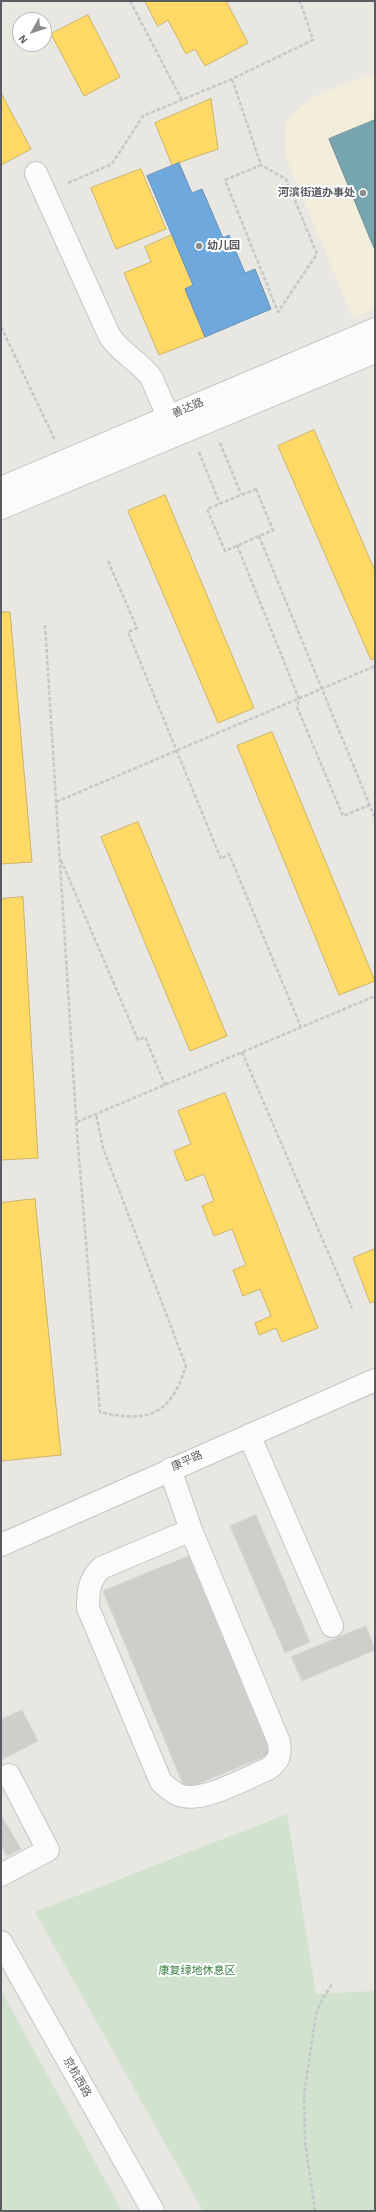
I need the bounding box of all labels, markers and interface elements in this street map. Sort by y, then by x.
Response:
north arrow [12,12,52,52]
text: N [16,33,30,46]
place label: 河滨街道办事处 [278,186,355,200]
marker: 河滨街道办事处 [358,188,368,198]
place label: 幼儿园 [207,239,240,253]
marker: 幼儿园 [194,241,204,251]
street label: 善达路 [170,395,206,421]
street label: 康平路 [169,1448,205,1474]
park label: 康复绿地休息区 [159,1964,235,1978]
street label: 京杭西路 [60,2055,94,2099]

